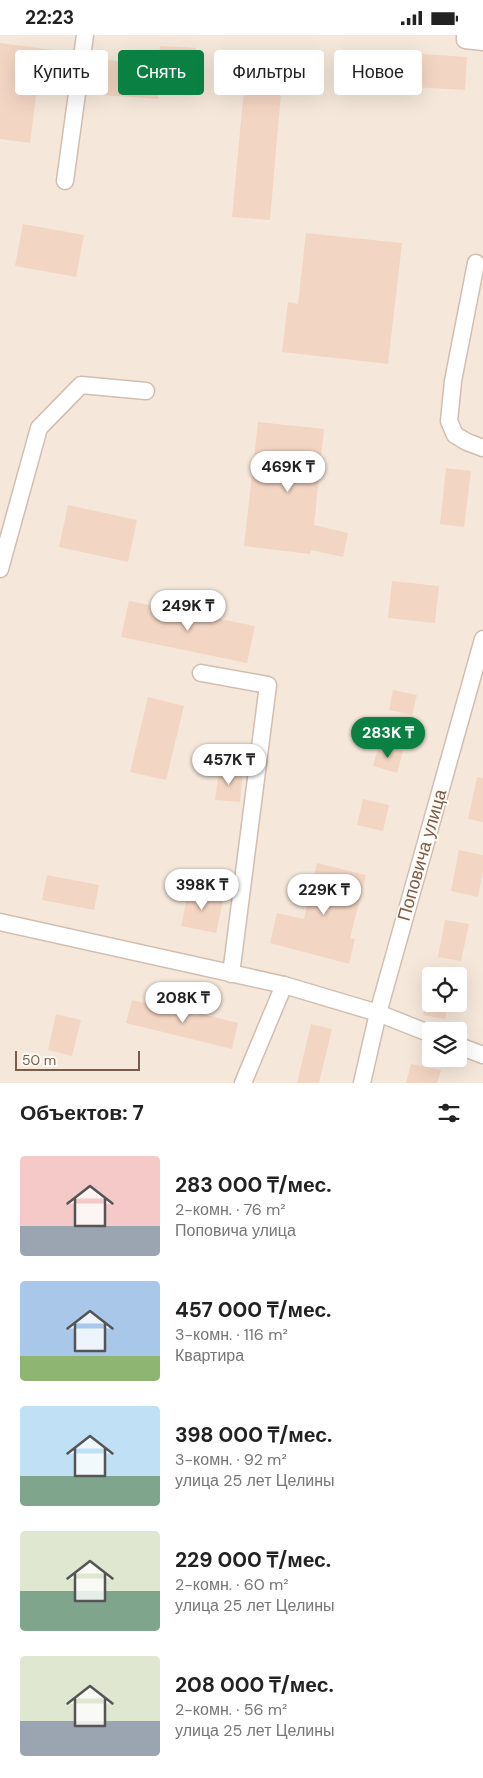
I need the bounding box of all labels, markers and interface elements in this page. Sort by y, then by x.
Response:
text: 22:23 [25,5,74,30]
chip: Купить [15,50,108,95]
chip: Снять [118,50,204,95]
chip: Фильтры [214,50,324,95]
chip: Новое [334,50,422,95]
pin: 469K ₸ [247,451,329,493]
text: 469K ₸ [261,456,315,477]
pin: 249K ₸ [147,589,229,632]
text: 249K ₸ [162,595,214,616]
pin: 283K ₸ [347,717,429,759]
text: 283K ₸ [362,722,414,743]
pin: 457K ₸ [188,743,270,786]
text: 457K ₸ [203,749,255,770]
street label: Поповича улица [392,785,453,924]
pin: 398K ₸ [161,869,243,911]
pin: 229K ₸ [283,873,365,916]
text: 398K ₸ [176,874,228,895]
text: 229K ₸ [298,879,350,900]
map controls [422,967,467,1067]
button: locate [422,967,467,1012]
pin: 208K ₸ [142,981,224,1024]
text: 208K ₸ [156,987,210,1008]
button: layers [422,1022,467,1067]
scale bar [15,1048,140,1071]
text: 50 m [22,1051,56,1069]
text: Объектов: 7 [20,1099,144,1127]
icon: filters [435,1099,463,1127]
text: 283 000 ₸/мес. [175,1171,332,1199]
icon: home [60,1176,120,1236]
text: 2-комн. · 76 m² [175,1199,286,1220]
text: Поповича улица [175,1220,296,1241]
text: 457 000 ₸/мес. [175,1296,331,1324]
icon: home [60,1301,120,1361]
text: 3-комн. · 116 m² [175,1324,288,1345]
text: Квартира [175,1345,244,1366]
text: 398 000 ₸/мес. [175,1421,332,1449]
icon: home [60,1426,120,1486]
text: 3-комн. · 92 m² [175,1449,287,1470]
text: улица 25 лет Целины [175,1470,335,1491]
text: 229 000 ₸/мес. [175,1546,331,1574]
icon: home [60,1551,120,1611]
text: 2-комн. · 60 m² [175,1574,288,1595]
text: улица 25 лет Целины [175,1595,335,1616]
text: 208 000 ₸/мес. [175,1671,334,1699]
icon: home [60,1676,120,1736]
text: 2-комн. · 56 m² [175,1699,287,1720]
text: улица 25 лет Целины [175,1720,335,1741]

